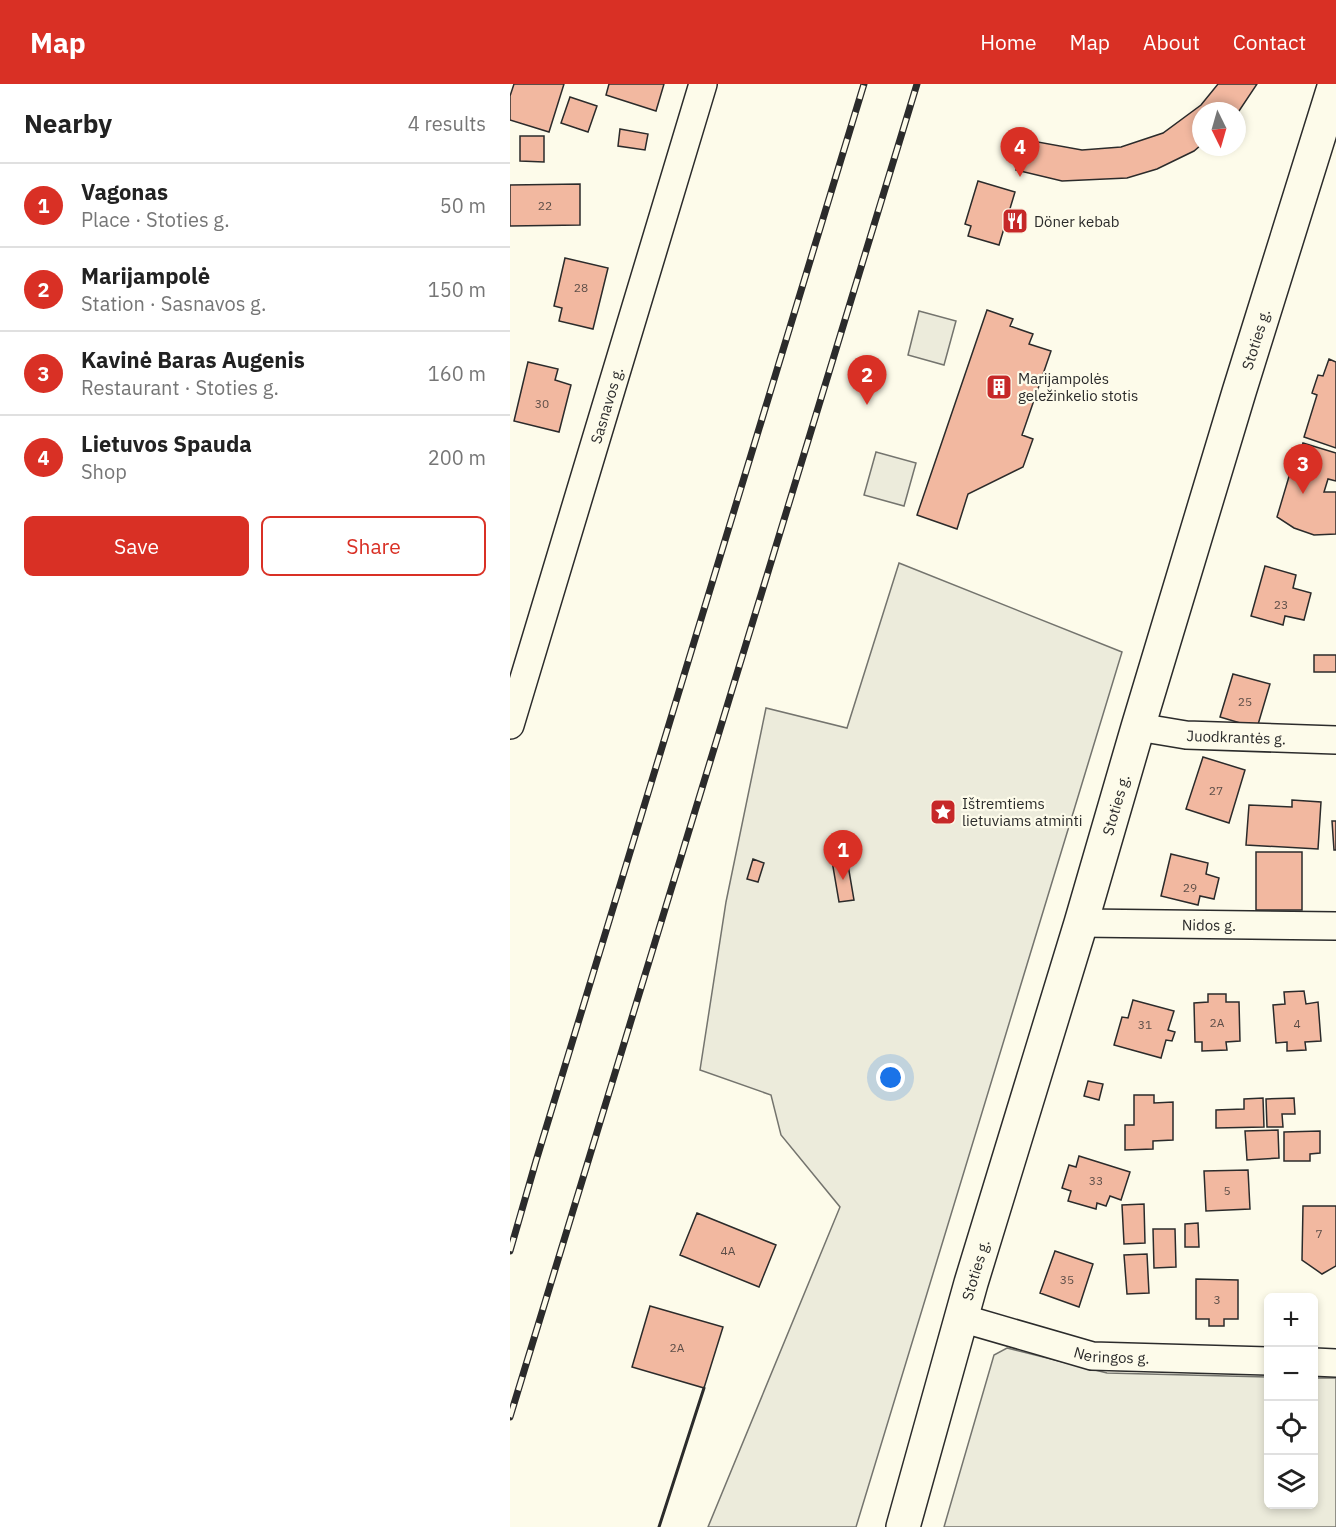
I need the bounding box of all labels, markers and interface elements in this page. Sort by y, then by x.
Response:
text: Map [30,24,86,61]
text: Home [980,28,1037,56]
text: Map [1070,28,1110,56]
text: About [1143,28,1200,56]
text: Contact [1233,28,1306,56]
north arrow [1192,102,1246,156]
text: Nearby [24,106,112,140]
text: 4 results [408,110,486,137]
pin: 4 [1000,128,1040,177]
text: Vagonas [81,177,168,206]
text: 1 [38,192,50,219]
text: 50 m [440,192,486,219]
house number: 22 [538,198,552,213]
text: Place · Stoties g. [81,206,230,233]
restaurant icon: Döner kebab [1000,206,1030,236]
place label: Döner kebab [1034,212,1120,231]
text: Marijampolė [81,261,210,290]
text: 2 [38,276,50,303]
text: 150 m [428,276,486,303]
house number: 28 [574,280,588,295]
text: Station · Sasnavos g. [81,290,266,317]
street label: Stoties g. [1237,306,1274,372]
text: Kavinė Baras Augenis [81,345,305,374]
pin: 2 [848,356,886,405]
text: 3 [38,360,50,387]
text: 160 m [428,360,486,387]
street label: Sasnavos g. [586,365,627,446]
place label: Marijampolės geležinkelio stotis [1018,369,1138,405]
building icon: Marijampolės geležinkelio stotis [984,372,1014,402]
text: Restaurant · Stoties g. [81,374,279,401]
house number: 30 [535,396,549,411]
text: Lietuvos Spauda [81,429,252,458]
text: 4 [38,444,50,471]
text: 200 m [428,444,486,471]
pin: 3 [1284,444,1322,494]
text: Shop [81,458,127,485]
button: Save [24,516,249,576]
button: Share [261,516,486,576]
house number: 23 [1274,597,1288,612]
house number: 25 [1238,694,1252,709]
street label: Juodkrantės g. [1186,726,1286,748]
street label: Stoties g. [1098,772,1133,837]
house number: 27 [1209,783,1223,798]
place label: Ištremtiems lietuviams atminti [962,794,1083,830]
place icon: Ištremtiems lietuviams atminti [928,797,958,827]
pin: 1 [824,830,862,880]
house number: 29 [1183,880,1197,895]
street label: Nidos g. [1182,915,1236,934]
house number: 2A [1210,1015,1225,1030]
house number: 4 [1293,1016,1301,1031]
house number: 31 [1138,1017,1152,1032]
your location [876,1063,905,1092]
house number: 33 [1089,1173,1103,1188]
house number: 5 [1223,1183,1231,1198]
house number: 7 [1315,1226,1323,1241]
street label: Stoties g. [957,1237,993,1303]
house number: 4A [721,1243,736,1258]
house number: 35 [1060,1272,1074,1287]
house number: 3 [1213,1292,1221,1307]
map controls [1264,1293,1318,1509]
button: + [1264,1293,1318,1347]
house number: 2A [670,1340,685,1355]
street label: Neringos g. [1072,1342,1150,1367]
button: − [1264,1347,1318,1401]
button: locate [1264,1401,1318,1455]
button: layers [1264,1455,1318,1509]

